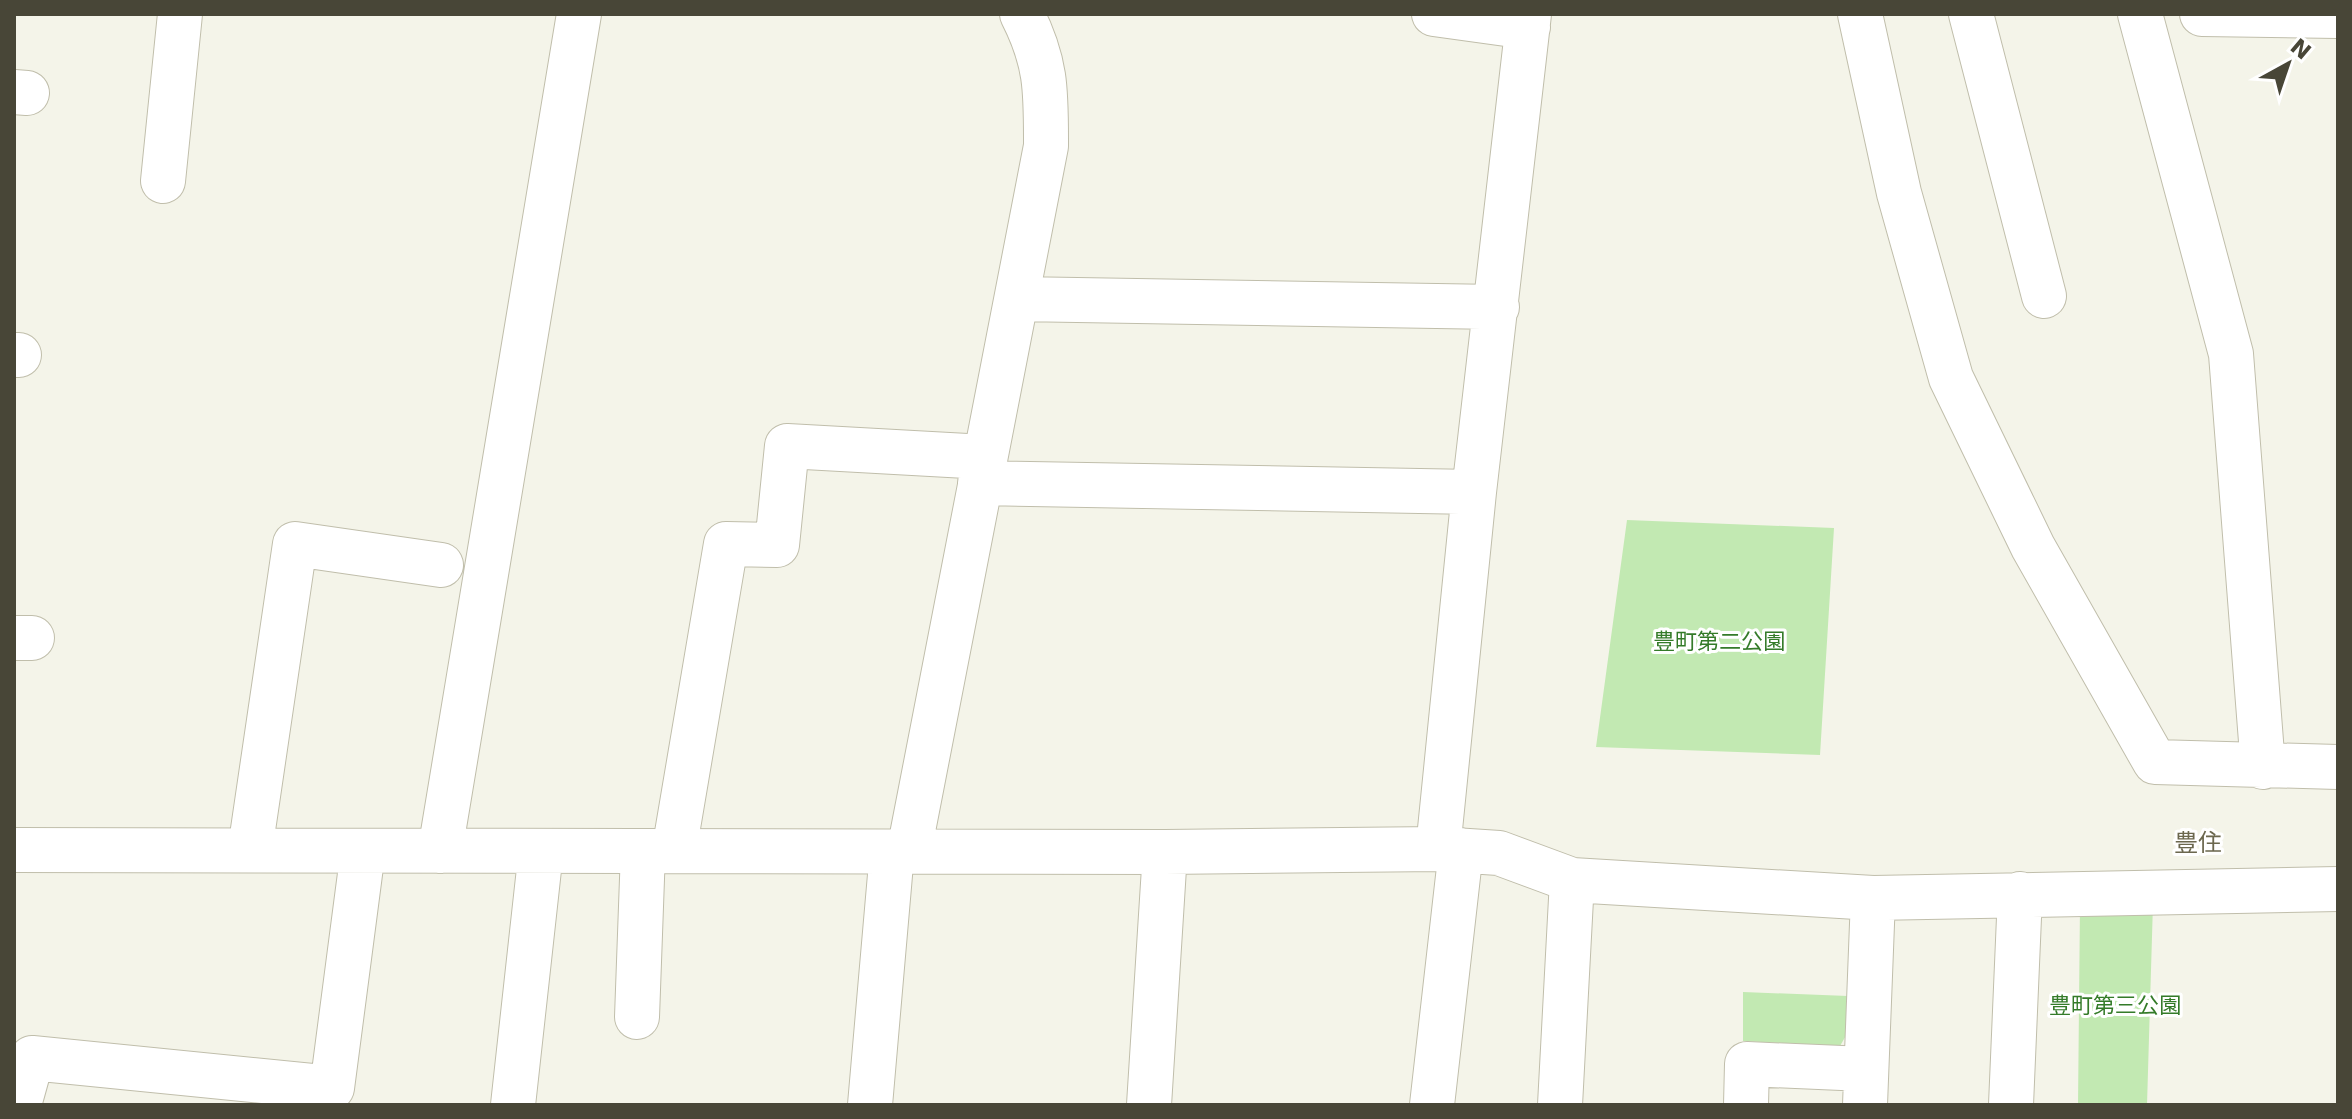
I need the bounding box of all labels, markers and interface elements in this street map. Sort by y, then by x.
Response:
north arrow [2248,24,2328,104]
text: N [2285,34,2316,65]
park label: 豊町第二公園 [1653,629,1785,654]
district label: 豊住 [2174,829,2222,857]
park label: 豊町第三公園 [2049,993,2181,1018]

